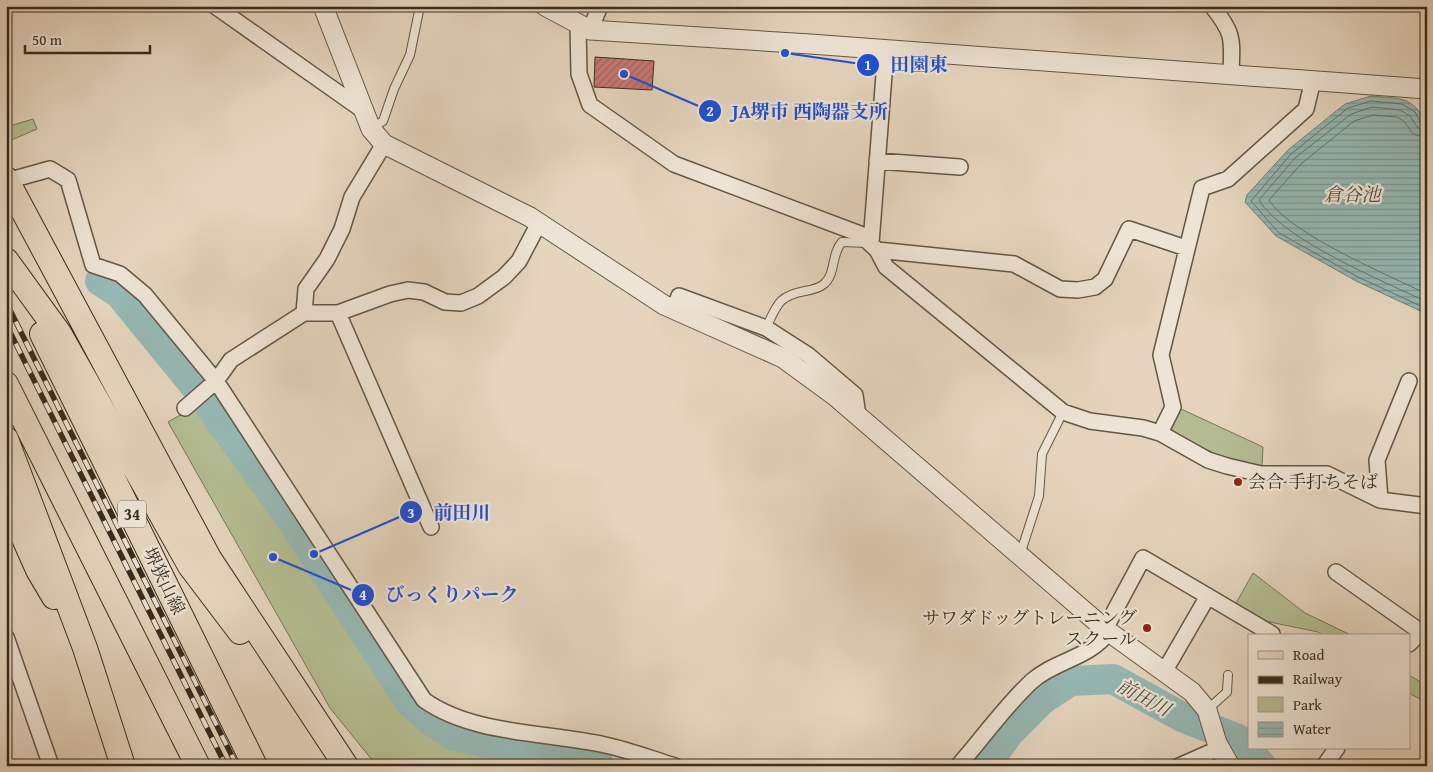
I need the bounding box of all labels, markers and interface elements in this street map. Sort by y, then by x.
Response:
scale bar [25,22,150,54]
text: 50 m [32,29,63,50]
callout: 田園東 [855,48,957,82]
text: 田園東 [890,50,948,78]
text: 1 [864,54,872,75]
callout: JA堺市 西陶器支所 [697,94,898,128]
text: JA堺市 西陶器支所 [729,97,888,125]
text: 2 [706,100,714,121]
water label: 倉谷池 [1323,180,1382,208]
place label: 会合 手打ちそば [1248,468,1378,495]
marker: 会合 手打ちそば [1232,476,1244,488]
callout: 前田川 [398,495,500,529]
text: 前田川 [433,498,491,526]
road number: 34 [118,500,146,528]
text: 3 [407,502,415,523]
street label: 堺狭山線 [137,543,192,619]
callout: びっくりパーク [350,578,528,612]
text: びっくりパーク [385,580,519,608]
text: 4 [359,584,367,605]
place label: サワダドッグトレーニング スクール [922,604,1137,652]
marker: サワダドッグトレーニング スクール [1141,622,1153,634]
legend [1248,634,1410,750]
text: Road [1293,644,1324,665]
text: Railway [1293,668,1343,689]
water label: 前田川 [1112,671,1177,724]
text: Park [1293,694,1322,715]
text: Water [1293,718,1331,739]

